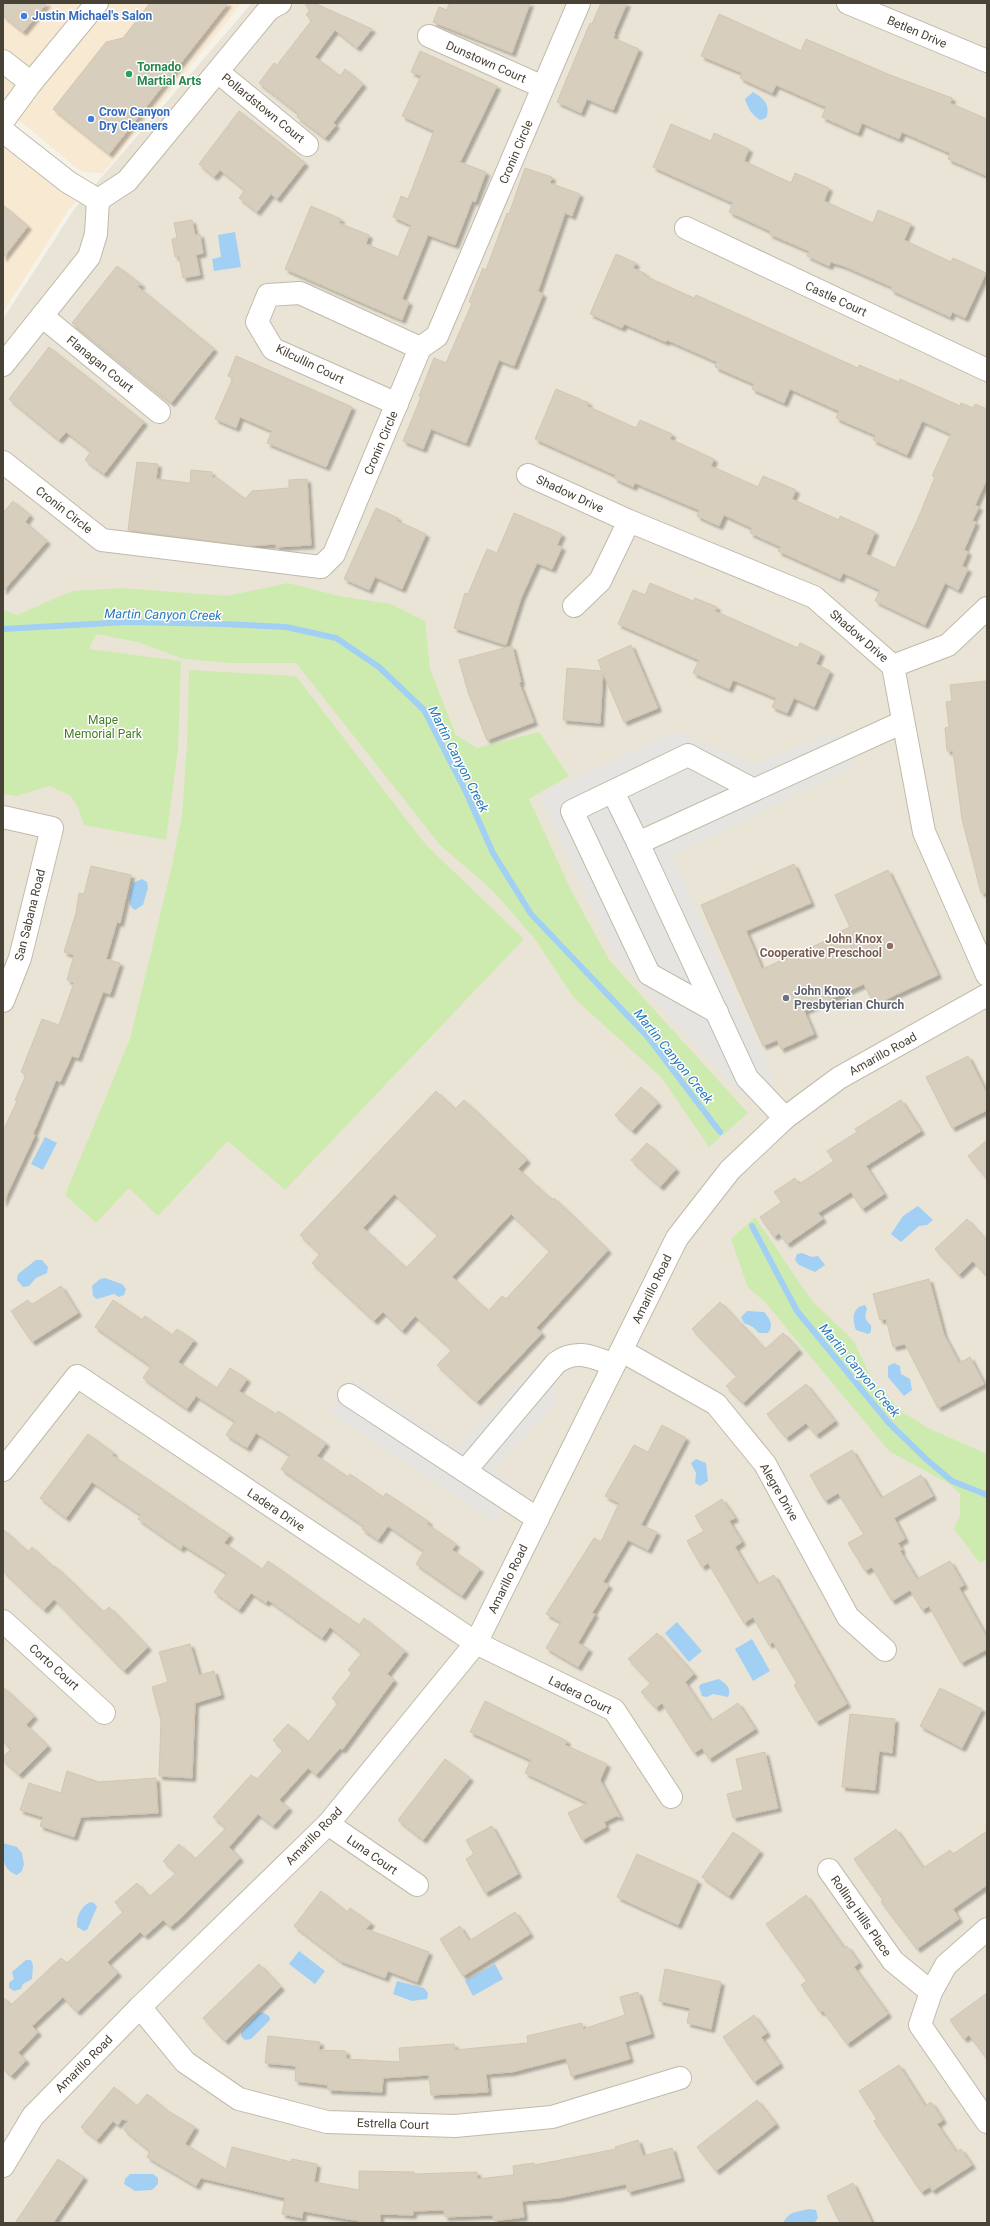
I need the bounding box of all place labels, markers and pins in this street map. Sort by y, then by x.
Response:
place label: Justin Michael's Salon [32,9,153,23]
marker: Justin Michael's Salon [19,11,29,21]
place label: Tornado Martial Arts [137,60,201,88]
marker: Tornado Martial Arts [124,69,134,79]
place label: Crow Canyon Dry Cleaners [99,105,170,133]
marker: Crow Canyon Dry Cleaners [86,114,96,124]
place label: John Knox Cooperative Preschool [760,932,883,960]
marker: John Knox Cooperative Preschool [885,941,895,951]
place label: John Knox Presbyterian Church [794,984,904,1012]
marker: John Knox Presbyterian Church [781,993,791,1003]

